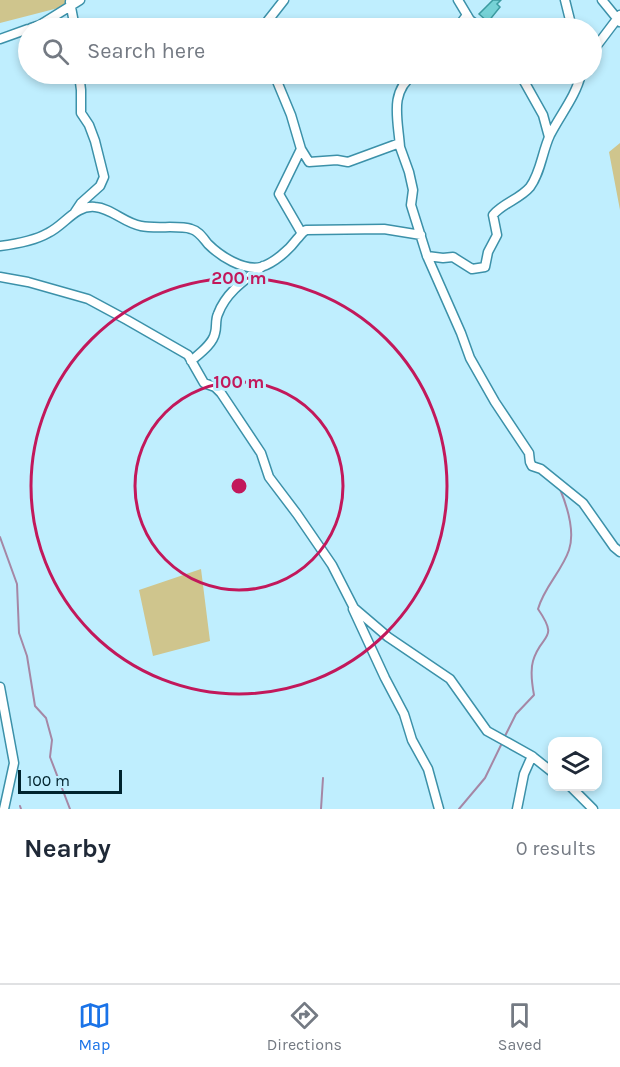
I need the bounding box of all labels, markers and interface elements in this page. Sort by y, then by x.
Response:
search box [18,18,602,84]
icon: search [39,35,72,68]
text: Search here [87,38,205,64]
text: 200 m [211,267,267,289]
text: 100 m [214,371,264,393]
centre of rings [229,476,249,496]
map controls [548,737,602,791]
button: layers [548,737,602,791]
scale bar [18,767,122,794]
text: 100 m [27,771,70,790]
text: Nearby [24,833,111,864]
text: 0 results [516,837,596,860]
tab: Map [78,999,111,1054]
tab: Directions [267,999,342,1054]
tab: Saved [498,999,542,1054]

